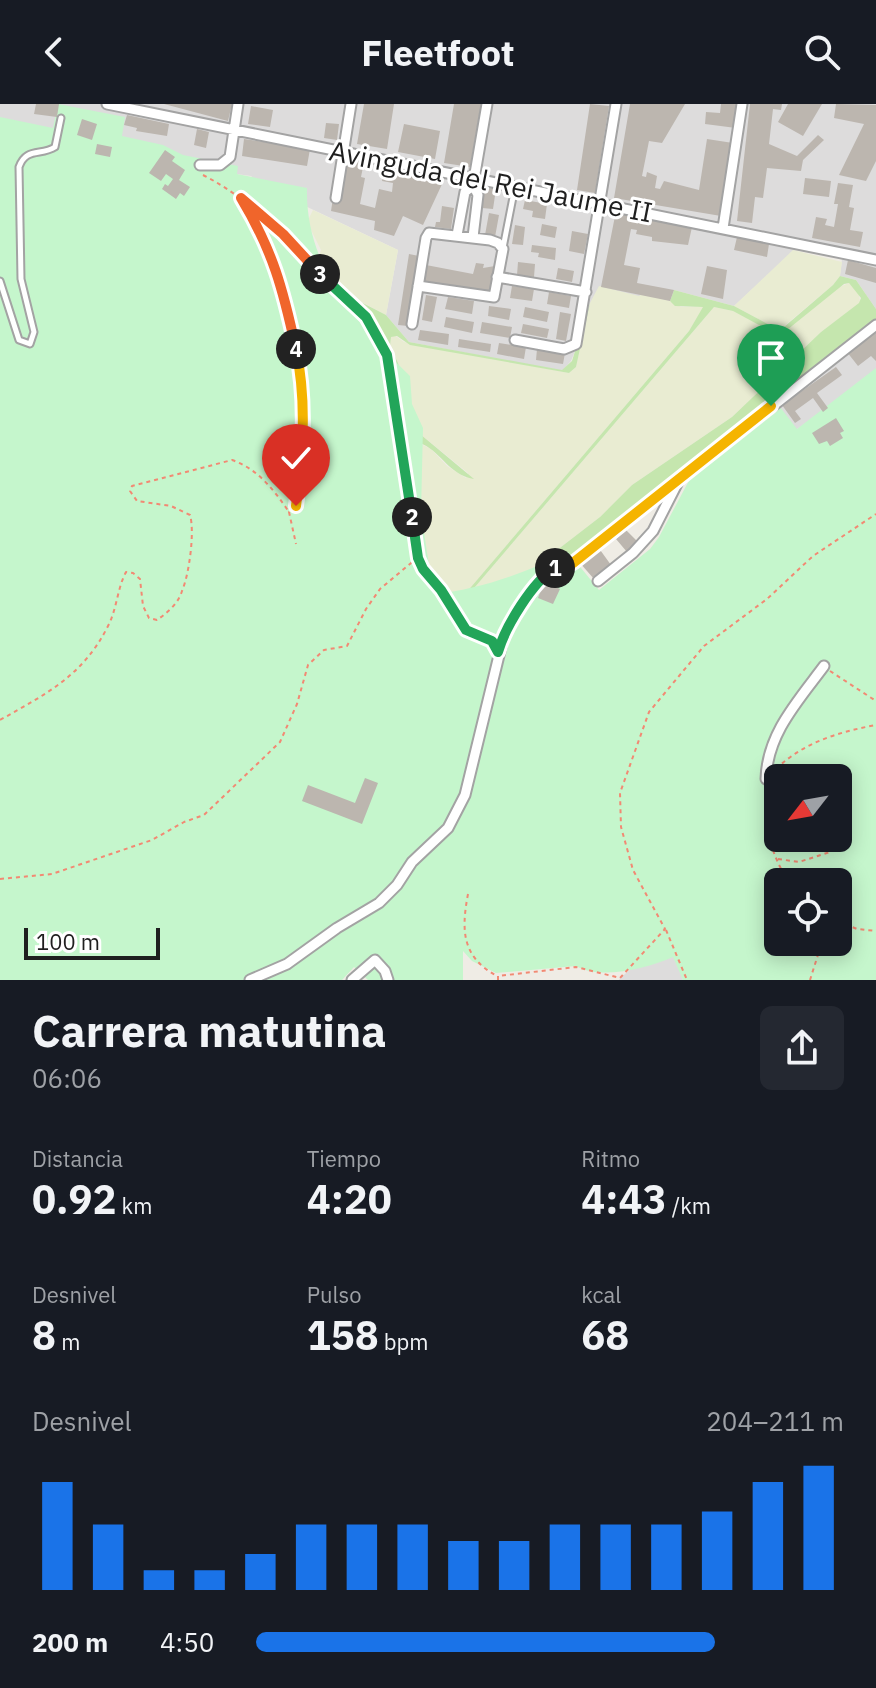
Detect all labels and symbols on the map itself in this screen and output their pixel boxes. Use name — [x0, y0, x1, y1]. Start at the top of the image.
street label: Avinguda del Rei Jaume II — [326, 131, 656, 231]
pin: 3 — [300, 254, 340, 294]
pin — [737, 324, 805, 406]
pin: 4 — [276, 329, 316, 369]
pin — [262, 424, 330, 506]
pin: 2 — [392, 497, 432, 537]
pin: 1 — [535, 548, 575, 588]
north arrow — [764, 764, 852, 852]
scale bar — [24, 924, 160, 960]

